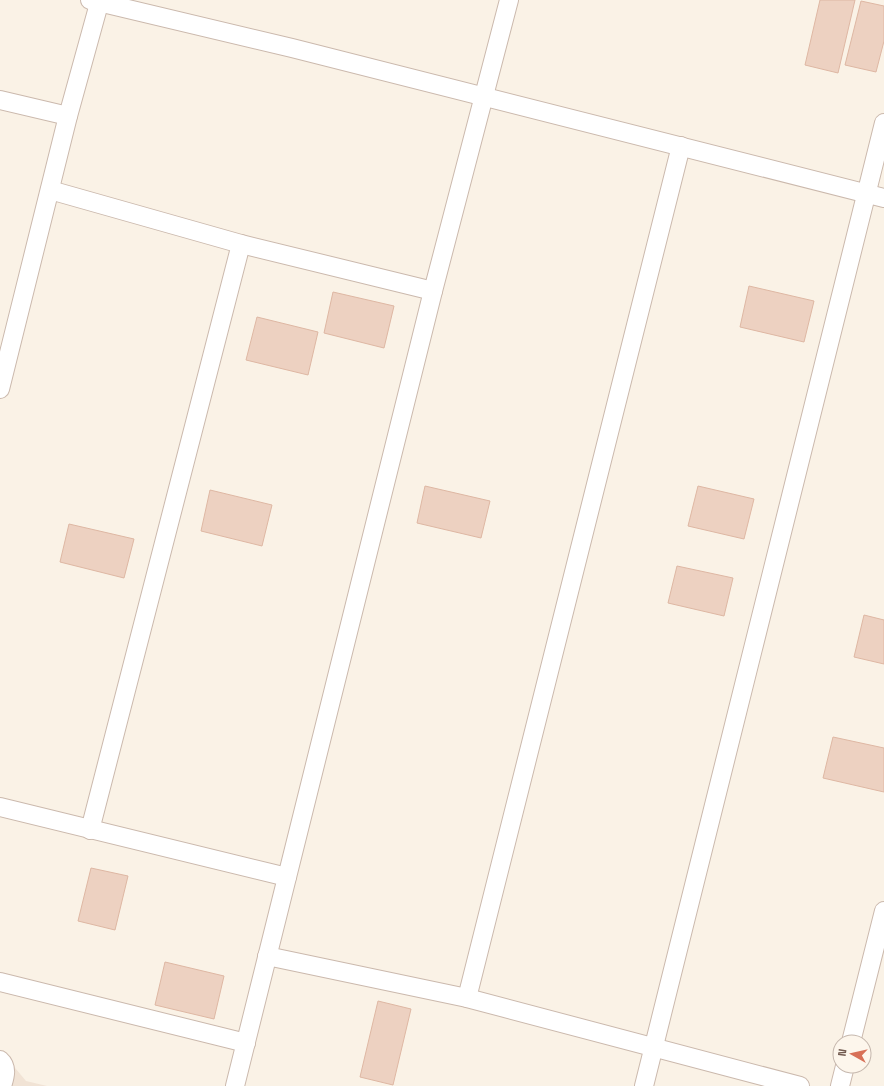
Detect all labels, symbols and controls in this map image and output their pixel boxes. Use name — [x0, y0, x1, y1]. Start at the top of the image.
north arrow — [832, 1034, 872, 1074]
text: N — [835, 1048, 850, 1057]

